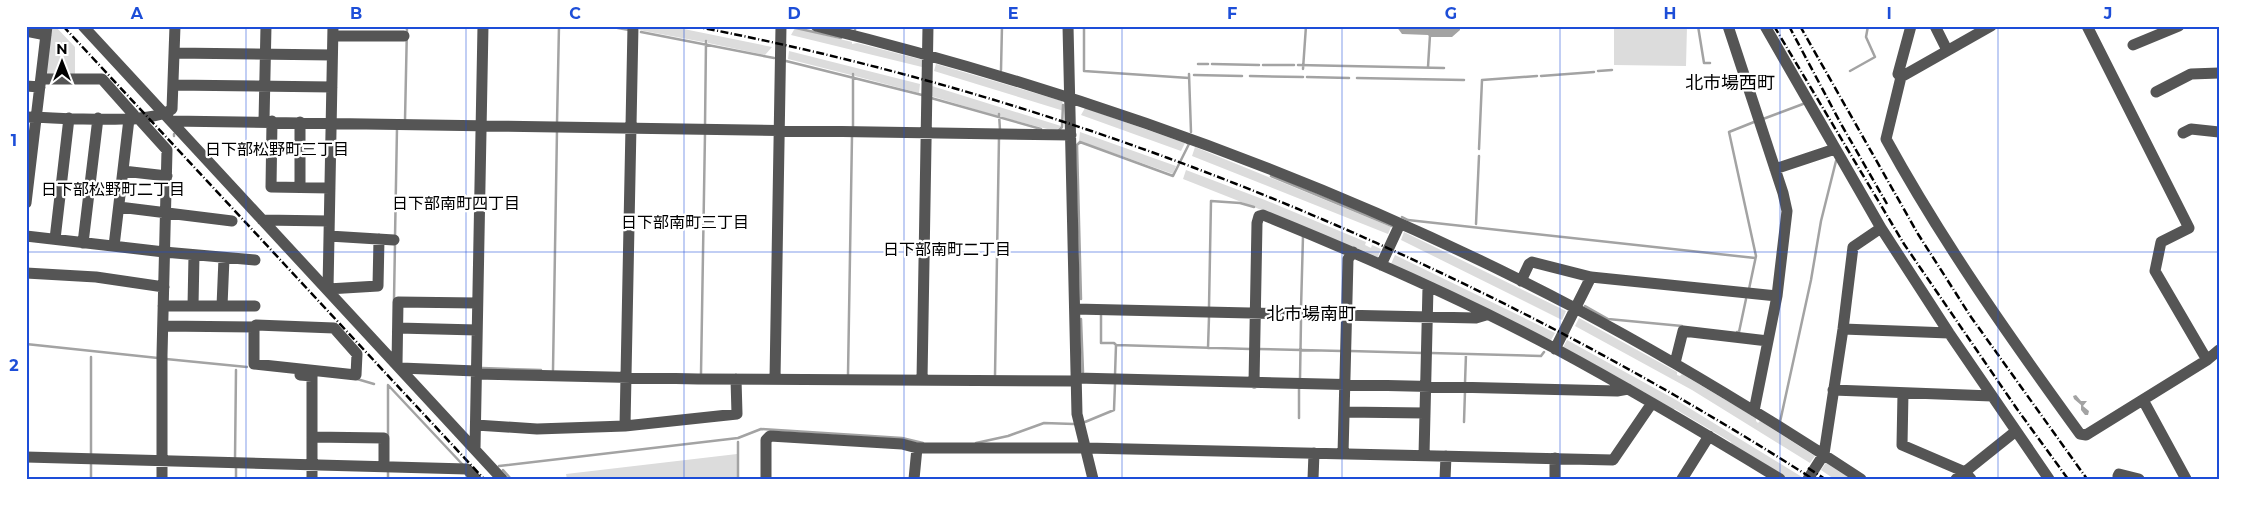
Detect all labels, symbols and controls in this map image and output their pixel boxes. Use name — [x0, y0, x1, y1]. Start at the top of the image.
text: A — [130, 4, 144, 23]
text: B — [350, 4, 362, 23]
text: C — [569, 4, 581, 23]
text: D — [787, 4, 801, 23]
text: E — [1008, 4, 1018, 23]
text: F — [1227, 4, 1237, 23]
text: G — [1445, 4, 1457, 23]
text: H — [1664, 4, 1676, 23]
text: I — [1886, 4, 1892, 23]
text: J — [2103, 4, 2112, 23]
north arrow — [38, 38, 88, 88]
text: N — [56, 40, 68, 58]
district label: 北市場西町 — [1685, 72, 1775, 94]
text: 1 — [11, 131, 17, 150]
district label: 日下部松野町三丁目 — [205, 140, 349, 159]
district label: 日下部松野町二丁目 — [41, 180, 185, 199]
district label: 日下部南町四丁目 — [392, 194, 520, 213]
district label: 日下部南町三丁目 — [621, 213, 749, 232]
district label: 日下部南町二丁目 — [883, 240, 1011, 259]
district label: 北市場南町 — [1266, 303, 1356, 325]
text: 2 — [9, 356, 19, 375]

